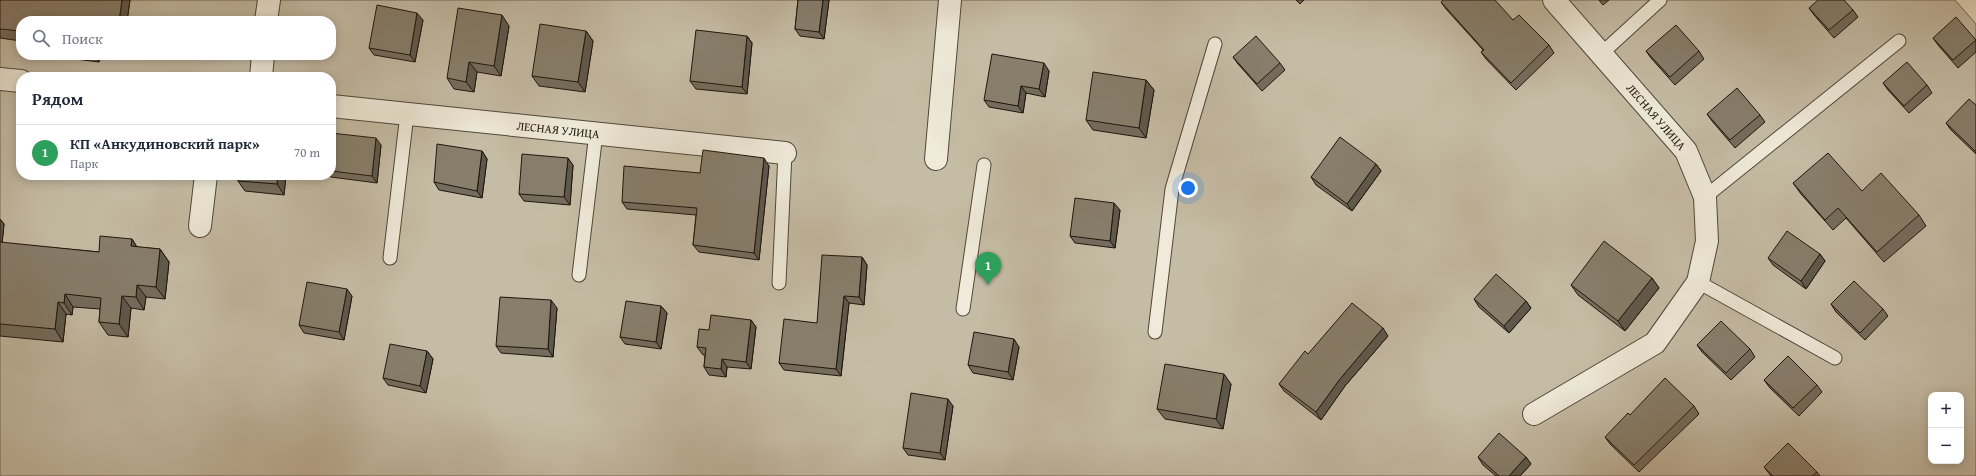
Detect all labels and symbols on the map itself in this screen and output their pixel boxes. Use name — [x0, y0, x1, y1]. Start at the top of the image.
street label: ЛЕСНАЯ УЛИЦА — [1623, 80, 1691, 154]
street label: ЛЕСНАЯ УЛИЦА — [516, 117, 601, 142]
your location — [1178, 178, 1198, 198]
pin: 1 — [975, 252, 1001, 285]

